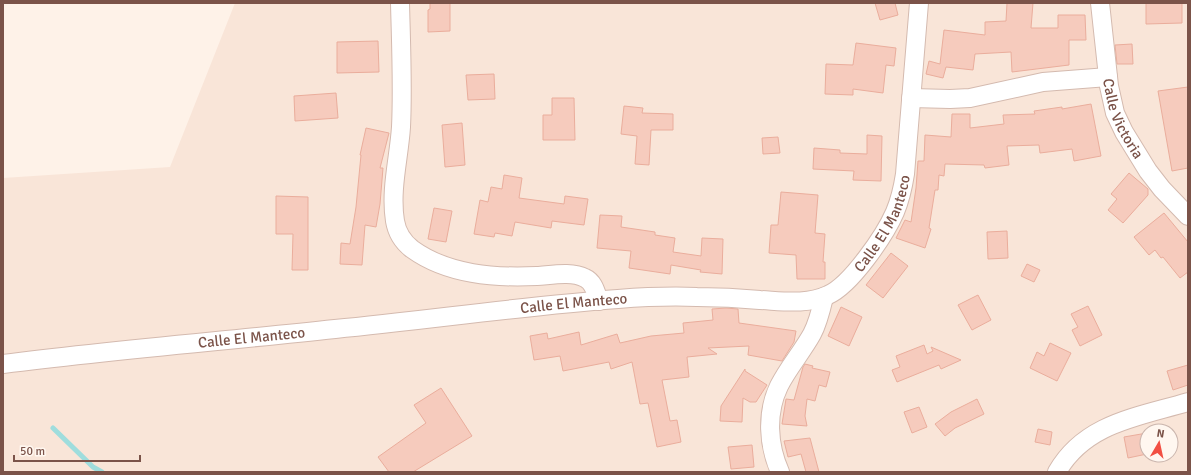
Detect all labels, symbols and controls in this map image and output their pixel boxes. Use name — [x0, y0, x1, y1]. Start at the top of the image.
street label: Calle Victoria — [1099, 78, 1147, 162]
street label: Calle El Manteco — [850, 173, 914, 276]
street label: Calle El Manteco — [519, 289, 628, 317]
street label: Calle El Manteco — [197, 323, 306, 352]
north arrow — [1139, 423, 1179, 463]
text: N — [1156, 427, 1165, 441]
scale bar — [14, 437, 140, 463]
text: 50 m — [20, 444, 45, 459]

